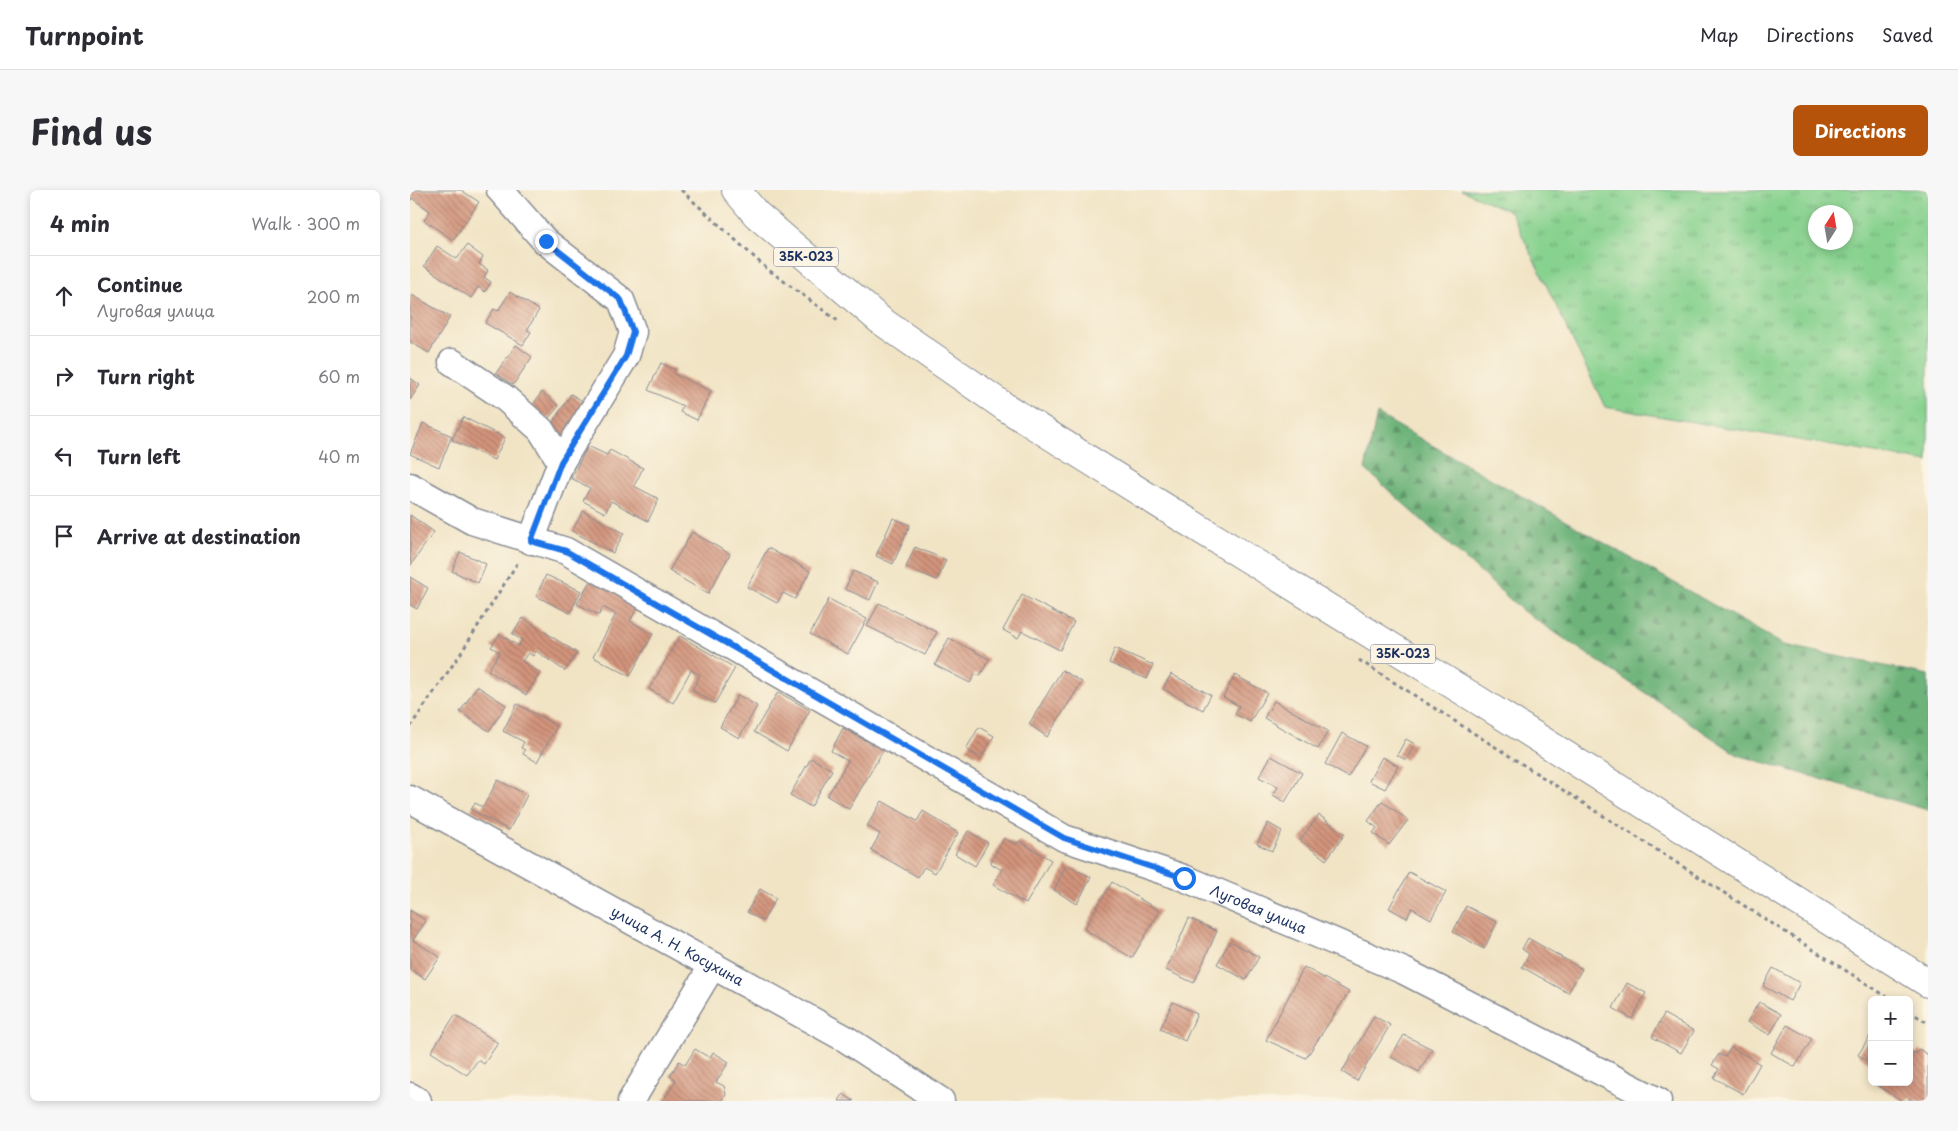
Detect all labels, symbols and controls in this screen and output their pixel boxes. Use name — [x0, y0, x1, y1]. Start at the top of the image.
text: Turnpoint — [25, 17, 144, 53]
text: Map — [1700, 21, 1738, 48]
text: Directions — [1766, 21, 1854, 48]
text: Saved — [1882, 21, 1933, 48]
text: Find us — [30, 104, 152, 157]
button: Directions — [1793, 105, 1928, 156]
north arrow — [1808, 205, 1853, 250]
text: 4 min — [50, 207, 110, 239]
text: Walk · 300 m — [251, 211, 360, 235]
route end — [535, 230, 558, 253]
road number: 35К-023 — [774, 248, 838, 266]
text: Continue — [97, 270, 183, 298]
icon: ahead — [50, 282, 78, 310]
text: 200 m — [307, 284, 360, 308]
text: Луговая улица — [97, 298, 215, 322]
icon: right — [50, 362, 78, 390]
text: Turn right — [97, 362, 195, 390]
text: 60 m — [318, 364, 360, 388]
icon: left — [50, 442, 78, 470]
text: Turn left — [97, 442, 181, 470]
text: 40 m — [318, 444, 360, 468]
icon: arrive — [50, 522, 78, 550]
text: Arrive at destination — [97, 522, 301, 550]
road number: 35К-023 — [1370, 644, 1436, 664]
route start — [1173, 867, 1196, 890]
street label: Луговая улица — [1207, 879, 1310, 939]
street label: улица А. Н. Косухина — [607, 901, 748, 991]
map controls — [1868, 996, 1913, 1086]
button: + — [1868, 996, 1913, 1041]
button: − — [1868, 1041, 1913, 1086]

